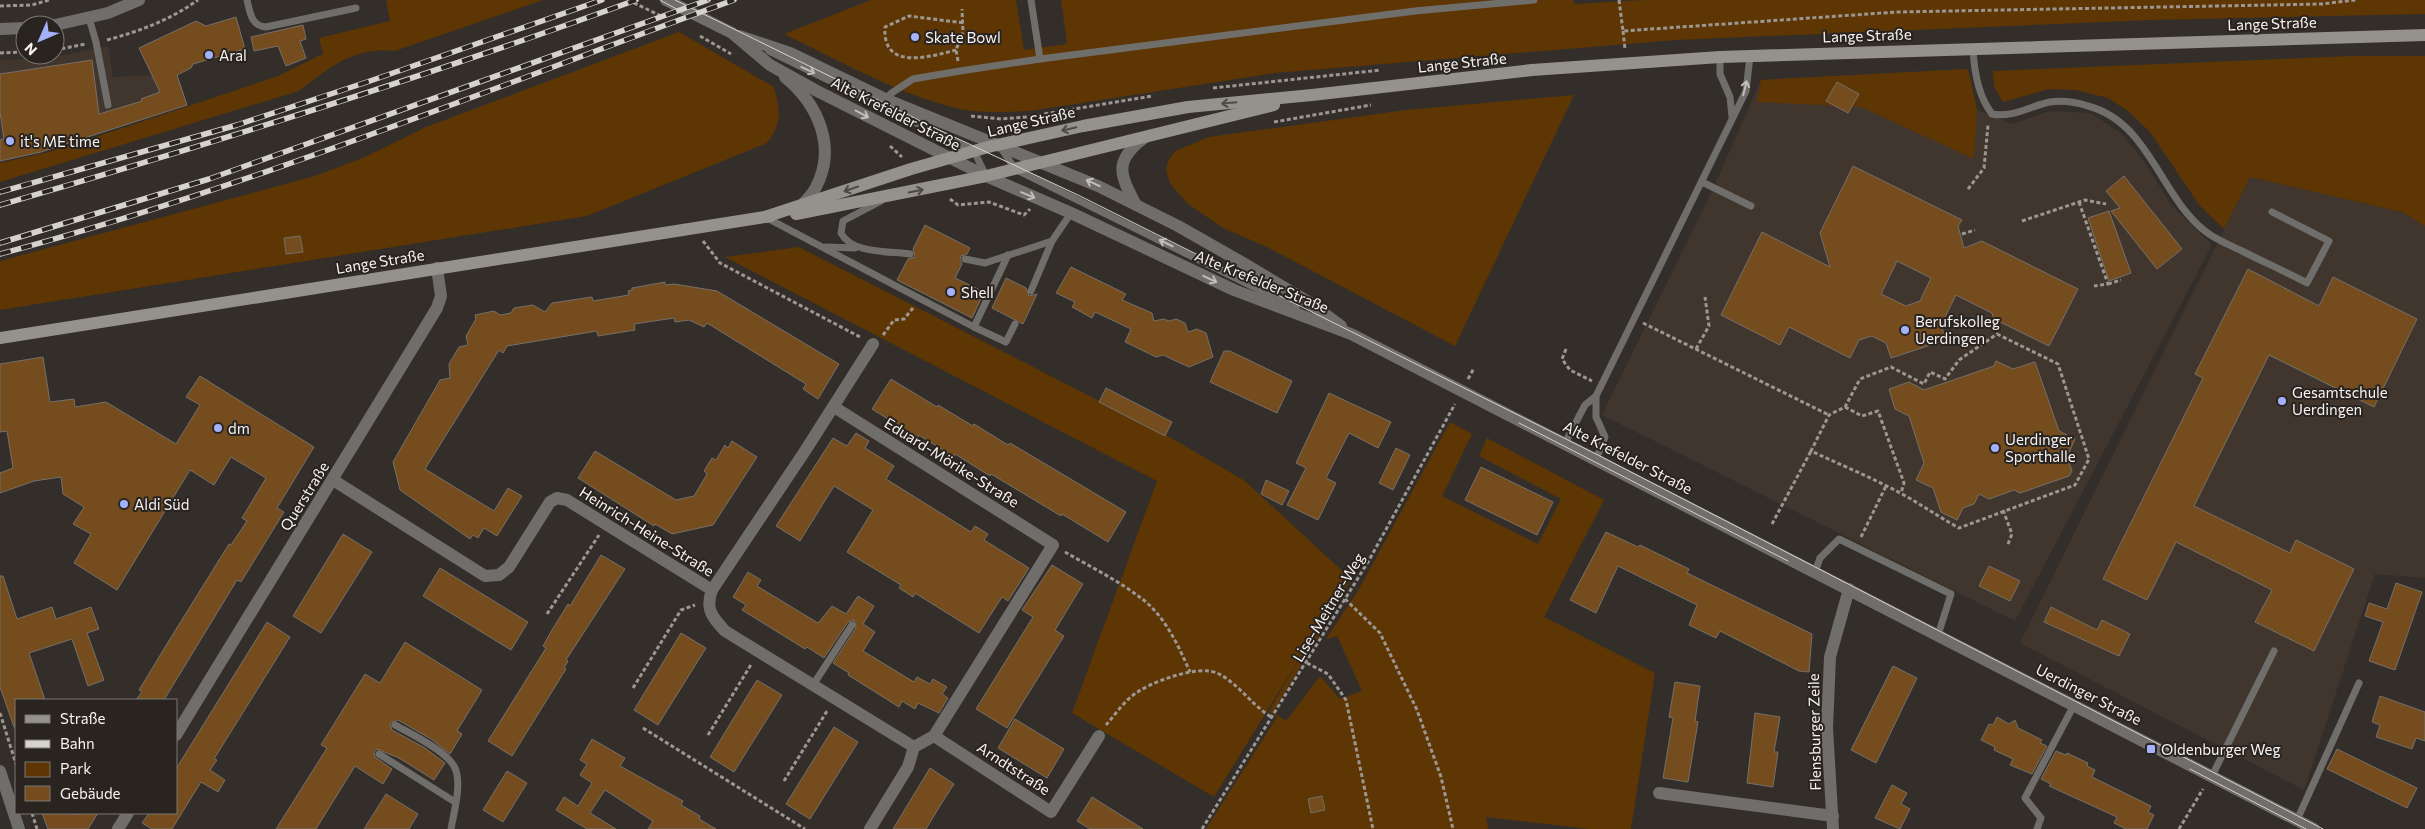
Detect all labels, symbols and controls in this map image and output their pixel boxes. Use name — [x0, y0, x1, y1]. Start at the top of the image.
street label: Lange Straße — [2227, 12, 2317, 34]
north arrow — [15, 15, 65, 65]
street label: Lange Straße — [1822, 24, 1912, 46]
place label: Skate Bowl — [925, 28, 1001, 46]
marker: Skate Bowl — [909, 31, 921, 43]
text: N — [21, 40, 40, 59]
place label: Aral — [219, 46, 247, 64]
street label: Lange Straße — [1417, 48, 1507, 76]
marker: Aral — [203, 49, 215, 61]
one-way arrow — [800, 66, 815, 75]
street label: Alte Krefelder Straße — [828, 73, 964, 153]
one-way arrow — [1741, 81, 1750, 97]
one-way arrow — [1221, 98, 1237, 108]
street label: Lange Straße — [985, 102, 1077, 140]
one-way arrow — [855, 109, 870, 119]
one-way arrow — [1061, 125, 1077, 134]
place label: it's ME time — [20, 132, 100, 150]
marker: it's ME time — [4, 135, 16, 147]
one-way arrow — [1086, 178, 1101, 188]
one-way arrow — [844, 184, 860, 194]
one-way arrow — [908, 186, 924, 195]
one-way arrow — [1020, 190, 1035, 200]
one-way arrow — [1159, 238, 1174, 247]
street label: Lange Straße — [335, 245, 426, 277]
street label: Alte Krefelder Straße — [1192, 246, 1332, 316]
one-way arrow — [1202, 274, 1217, 284]
place label: Shell — [961, 283, 994, 301]
marker: Shell — [945, 286, 957, 298]
place label: Berufskolleg Uerdingen — [1915, 312, 2000, 347]
marker: Berufskolleg Uerdingen — [1899, 324, 1911, 336]
place label: Gesamtschule Uerdingen — [2292, 383, 2388, 418]
marker: Gesamtschule Uerdingen — [2276, 395, 2288, 407]
street label: Eduard-Mörike-Straße — [881, 413, 1023, 511]
street label: Alte Krefelder Straße — [1560, 417, 1696, 497]
place label: dm — [228, 419, 250, 437]
marker: dm — [212, 422, 224, 434]
place label: Uerdinger Sporthalle — [2005, 430, 2076, 465]
marker: Uerdinger Sporthalle — [1989, 442, 2001, 454]
street label: Querstraße — [276, 458, 332, 534]
street label: Heinrich-Heine-Straße — [576, 482, 718, 580]
place label: Aldi Süd — [134, 495, 189, 513]
marker: Aldi Süd — [118, 498, 130, 510]
street label: Lise-Meitner-Weg — [1288, 549, 1368, 665]
street label: Uerdinger Straße — [2033, 660, 2145, 728]
street label: Flensburger Zeile — [1804, 673, 1824, 791]
legend — [15, 699, 178, 814]
text: Straße — [60, 709, 106, 727]
text: Bahn — [60, 734, 95, 752]
street label: Arndtstraße — [974, 738, 1054, 798]
place label: Oldenburger Weg — [2161, 740, 2281, 758]
marker: Oldenburger Weg — [2145, 743, 2157, 755]
text: Park — [60, 759, 91, 777]
text: Gebäude — [60, 784, 121, 802]

